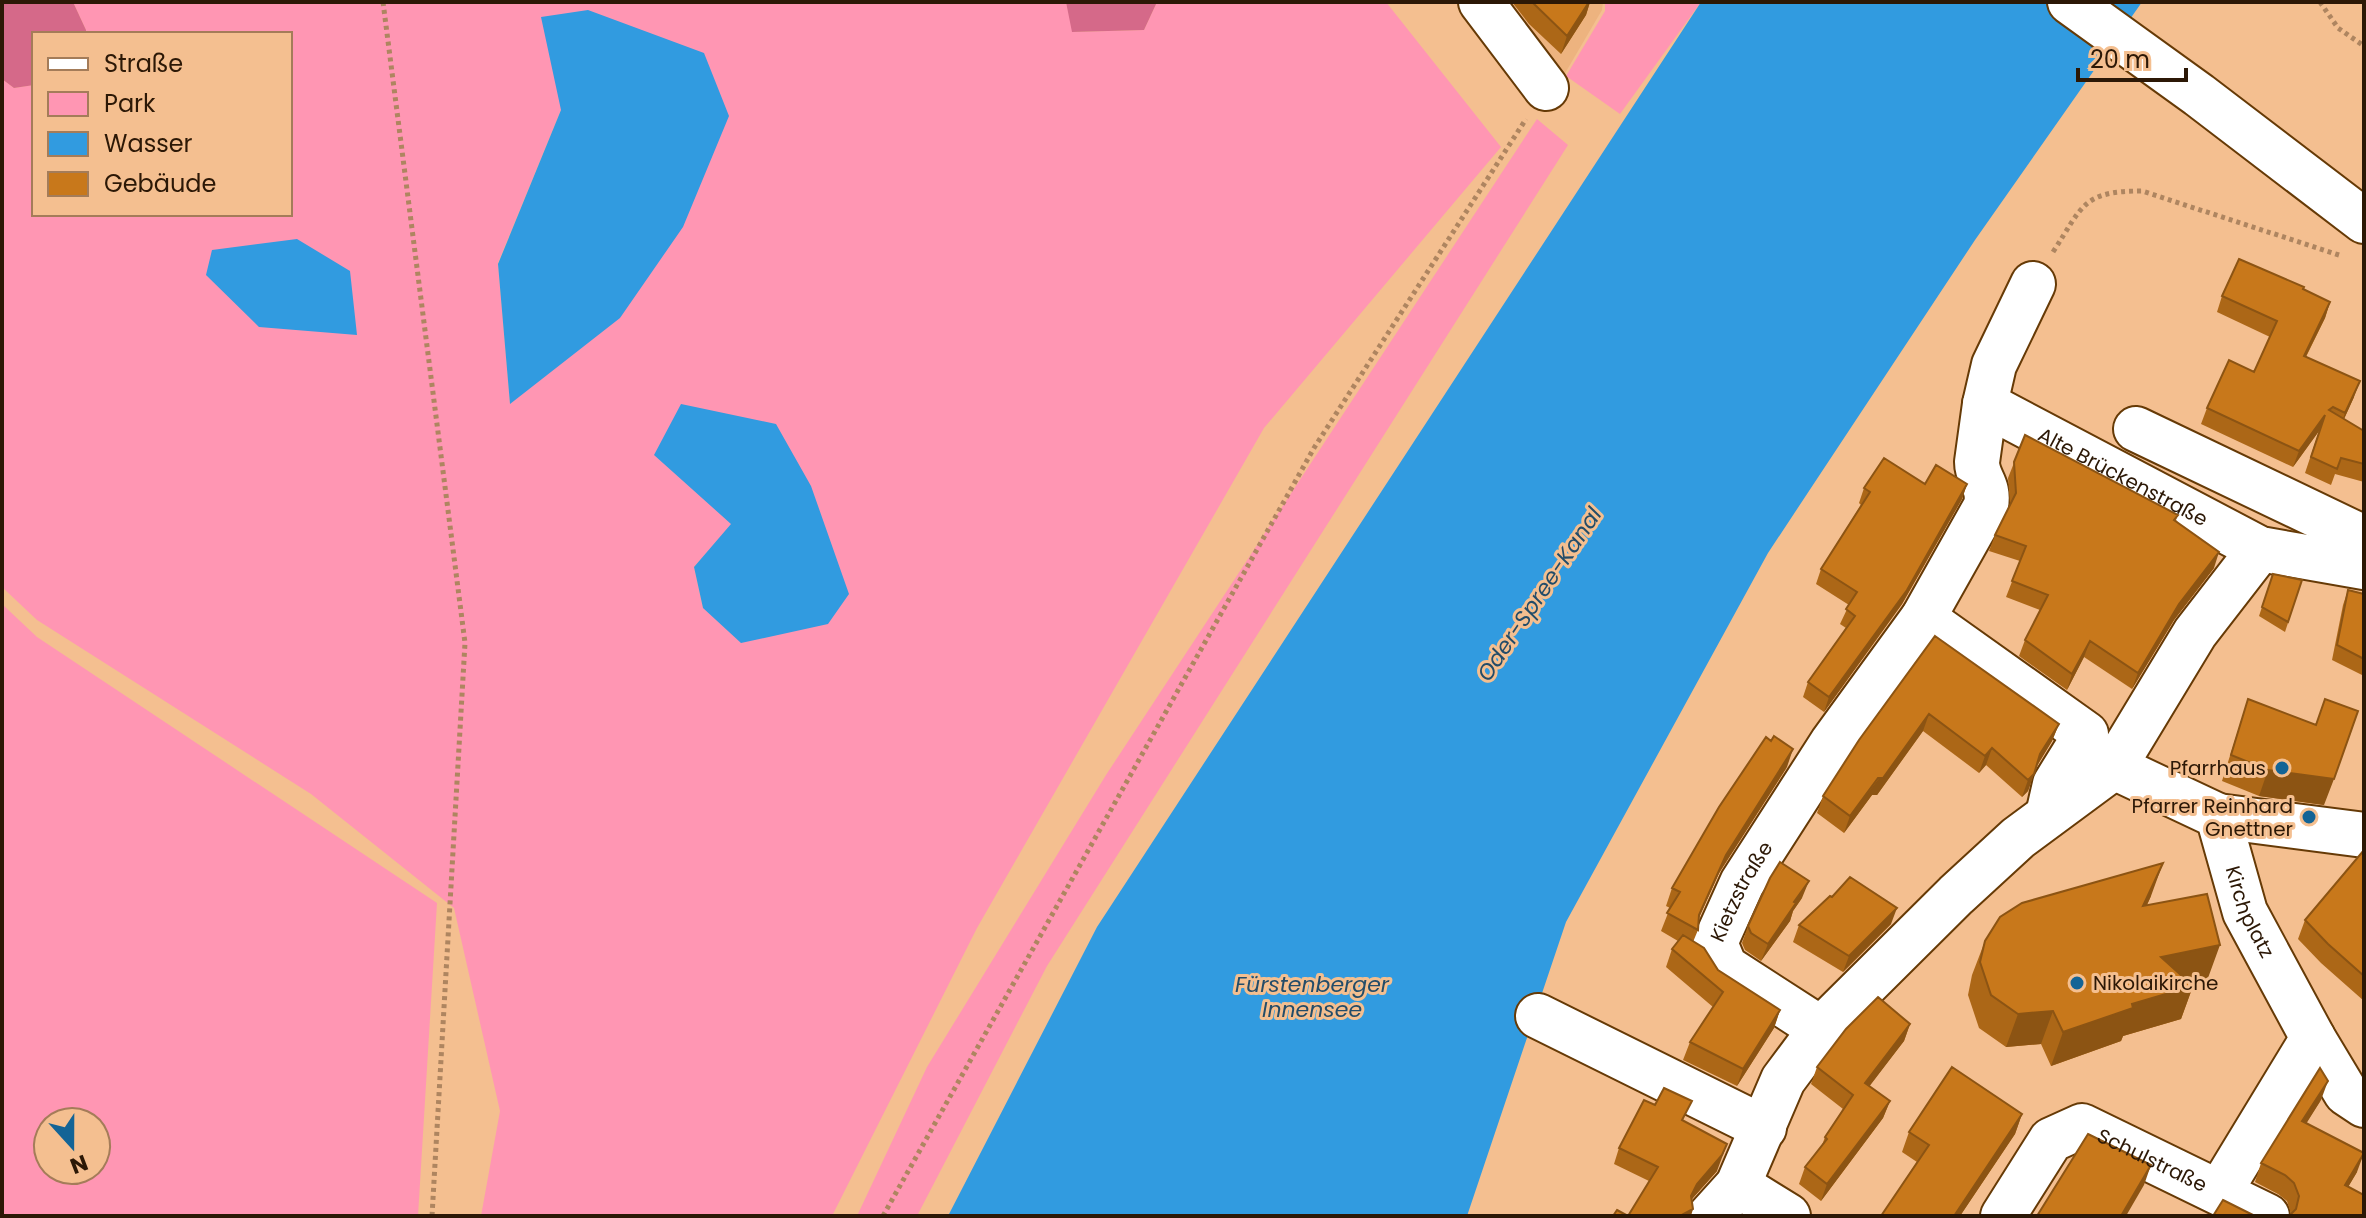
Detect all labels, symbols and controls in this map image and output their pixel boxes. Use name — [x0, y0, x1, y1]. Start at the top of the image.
legend — [32, 32, 292, 216]
scale bar — [2078, 32, 2186, 82]
text: 20 m — [2090, 43, 2150, 76]
text: Straße — [104, 47, 183, 80]
text: Park — [104, 87, 156, 120]
text: Wasser — [104, 127, 193, 160]
text: Gebäude — [104, 167, 216, 200]
street label: Alte Brückenstraße — [2033, 420, 2213, 533]
water label: Oder-Spree-Kanal — [1470, 501, 1610, 687]
place label: Pfarrhaus — [2170, 754, 2266, 782]
marker: Pfarrhaus — [2273, 759, 2291, 777]
place label: Pfarrer Reinhard Gnettner — [2132, 792, 2293, 843]
marker: Pfarrer Reinhard Gnettner — [2300, 808, 2318, 826]
street label: Kietzstraße — [1703, 836, 1779, 946]
street label: Kirchplatz — [2219, 862, 2281, 963]
water label: Fürstenberger Innensee — [1235, 969, 1390, 1025]
place label: Nikolaikirche — [2093, 969, 2218, 997]
marker: Nikolaikirche — [2068, 974, 2086, 992]
north arrow — [32, 1106, 112, 1186]
street label: Schulstraße — [2093, 1122, 2212, 1199]
text: N — [66, 1147, 92, 1182]

